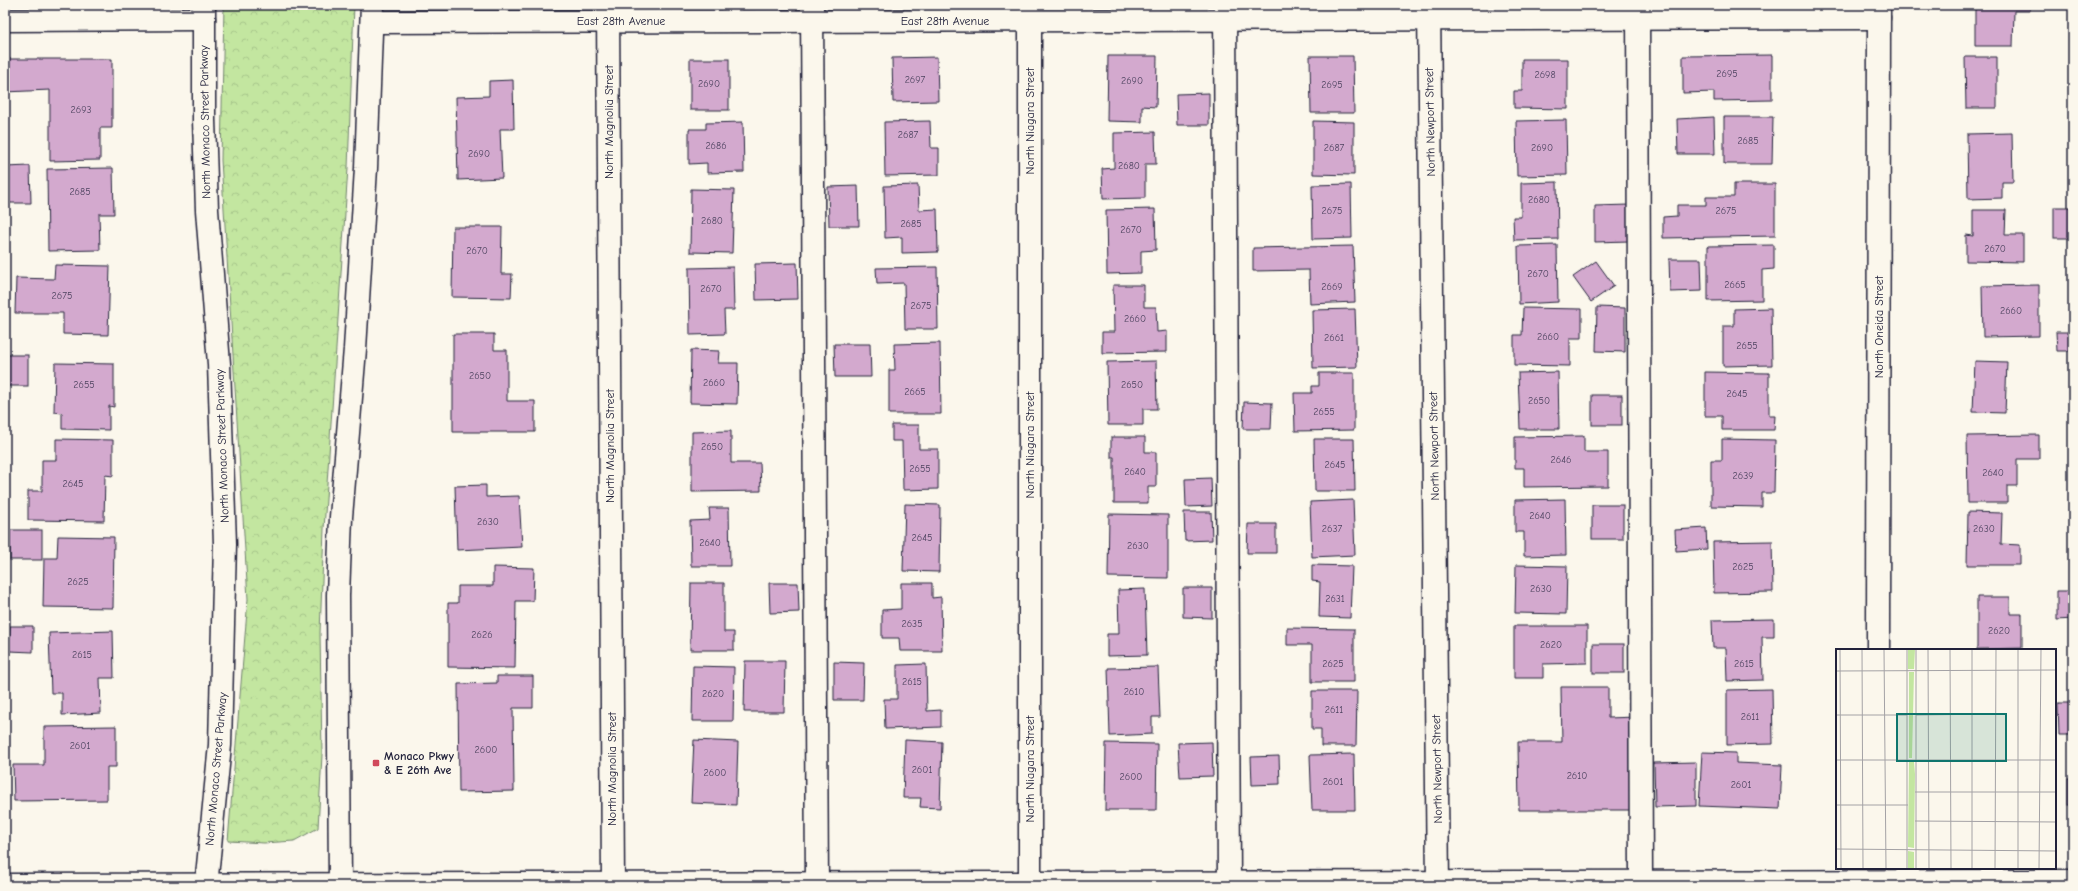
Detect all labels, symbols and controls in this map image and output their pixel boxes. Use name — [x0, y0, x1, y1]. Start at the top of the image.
street label: East 28th Avenue — [577, 14, 665, 28]
street label: East 28th Avenue — [901, 14, 989, 28]
street label: North Monaco Street Parkway — [197, 44, 213, 199]
street label: North Magnolia Street — [602, 64, 616, 179]
street label: North Niagara Street — [1023, 67, 1037, 175]
street label: North Newport Street — [1422, 67, 1438, 177]
house number: 2695 — [1716, 68, 1738, 80]
house number: 2698 — [1534, 69, 1556, 81]
house number: 2697 — [905, 74, 926, 86]
house number: 2690 — [1121, 75, 1143, 87]
house number: 2690 — [698, 78, 720, 90]
house number: 2695 — [1321, 79, 1343, 91]
house number: 2693 — [70, 104, 92, 116]
house number: 2687 — [898, 129, 919, 141]
house number: 2685 — [1737, 135, 1759, 147]
house number: 2686 — [705, 140, 727, 152]
house number: 2687 — [1324, 142, 1345, 154]
house number: 2690 — [1531, 142, 1553, 154]
house number: 2690 — [468, 148, 490, 160]
house number: 2680 — [1118, 160, 1140, 172]
house number: 2685 — [69, 186, 91, 198]
house number: 2680 — [1528, 194, 1550, 206]
house number: 2675 — [1322, 205, 1342, 217]
house number: 2675 — [1716, 205, 1736, 217]
house number: 2680 — [701, 215, 723, 227]
house number: 2685 — [900, 218, 922, 230]
house number: 2670 — [1120, 224, 1142, 236]
house number: 2670 — [1984, 243, 2006, 255]
house number: 2670 — [466, 245, 488, 257]
house number: 2670 — [1527, 268, 1549, 280]
street label: North Oneida Street — [1872, 275, 1886, 378]
house number: 2665 — [1724, 279, 1746, 291]
house number: 2669 — [1321, 281, 1343, 293]
house number: 2670 — [700, 283, 722, 295]
house number: 2675 — [52, 290, 72, 302]
house number: 2675 — [911, 300, 931, 312]
house number: 2660 — [2000, 305, 2022, 317]
house number: 2660 — [1124, 313, 1146, 325]
house number: 2660 — [1537, 331, 1559, 343]
house number: 2661 — [1324, 332, 1344, 344]
house number: 2655 — [1736, 340, 1758, 352]
street label: North Monaco Street Parkway — [212, 368, 232, 523]
house number: 2650 — [469, 370, 491, 382]
house number: 2660 — [703, 377, 725, 389]
house number: 2655 — [73, 379, 95, 391]
house number: 2650 — [1121, 379, 1143, 391]
house number: 2665 — [904, 386, 926, 398]
street label: North Magnolia Street — [603, 388, 617, 503]
house number: 2645 — [1727, 388, 1747, 400]
street label: North Niagara Street — [1023, 391, 1037, 499]
street label: North Newport Street — [1426, 391, 1442, 501]
house number: 2650 — [1528, 395, 1550, 407]
house number: 2655 — [1313, 406, 1335, 418]
house number: 2650 — [701, 441, 723, 453]
house number: 2646 — [1551, 454, 1571, 466]
house number: 2645 — [1325, 459, 1345, 471]
house number: 2655 — [909, 463, 931, 475]
house number: 2640 — [1124, 466, 1146, 478]
house number: 2640 — [1982, 467, 2004, 479]
house number: 2639 — [1732, 470, 1754, 482]
house number: 2645 — [63, 478, 83, 490]
house number: 2640 — [1529, 510, 1551, 522]
house number: 2630 — [477, 516, 499, 528]
house number: 2637 — [1322, 523, 1342, 535]
house number: 2630 — [1973, 523, 1995, 535]
house number: 2645 — [912, 532, 932, 544]
house number: 2640 — [699, 537, 721, 549]
house number: 2630 — [1127, 540, 1149, 552]
house number: 2625 — [1732, 561, 1754, 573]
house number: 2625 — [67, 576, 89, 588]
house number: 2630 — [1530, 583, 1552, 595]
house number: 2631 — [1325, 593, 1345, 605]
house number: 2635 — [901, 618, 923, 630]
house number: 2620 — [1988, 625, 2010, 637]
house number: 2626 — [471, 629, 493, 641]
house number: 2620 — [1540, 639, 1562, 651]
house number: 2615 — [72, 649, 92, 661]
inset map — [1836, 649, 2056, 869]
house number: 2625 — [1322, 658, 1344, 670]
house number: 2615 — [1734, 658, 1754, 670]
house number: 2615 — [902, 676, 922, 688]
house number: 2610 — [1124, 686, 1144, 698]
house number: 2620 — [702, 688, 724, 700]
street label: North Monaco Street Parkway — [202, 691, 230, 846]
house number: 2611 — [1325, 704, 1343, 716]
street label: North Magnolia Street — [605, 711, 619, 826]
house number: 2611 — [1741, 711, 1759, 723]
street label: North Newport Street — [1429, 714, 1445, 824]
street label: North Niagara Street — [1023, 715, 1037, 823]
house number: 2601 — [70, 740, 90, 752]
house number: 2600 — [475, 744, 497, 756]
place label: Monaco Pkwy & E 26th Ave — [384, 749, 455, 777]
marker: Monaco Pkwy & E 26th Ave — [371, 758, 381, 768]
house number: 2601 — [912, 764, 932, 776]
house number: 2600 — [704, 767, 726, 779]
house number: 2610 — [1567, 770, 1587, 782]
house number: 2600 — [1120, 771, 1142, 783]
house number: 2601 — [1323, 776, 1343, 788]
house number: 2601 — [1731, 779, 1751, 791]

